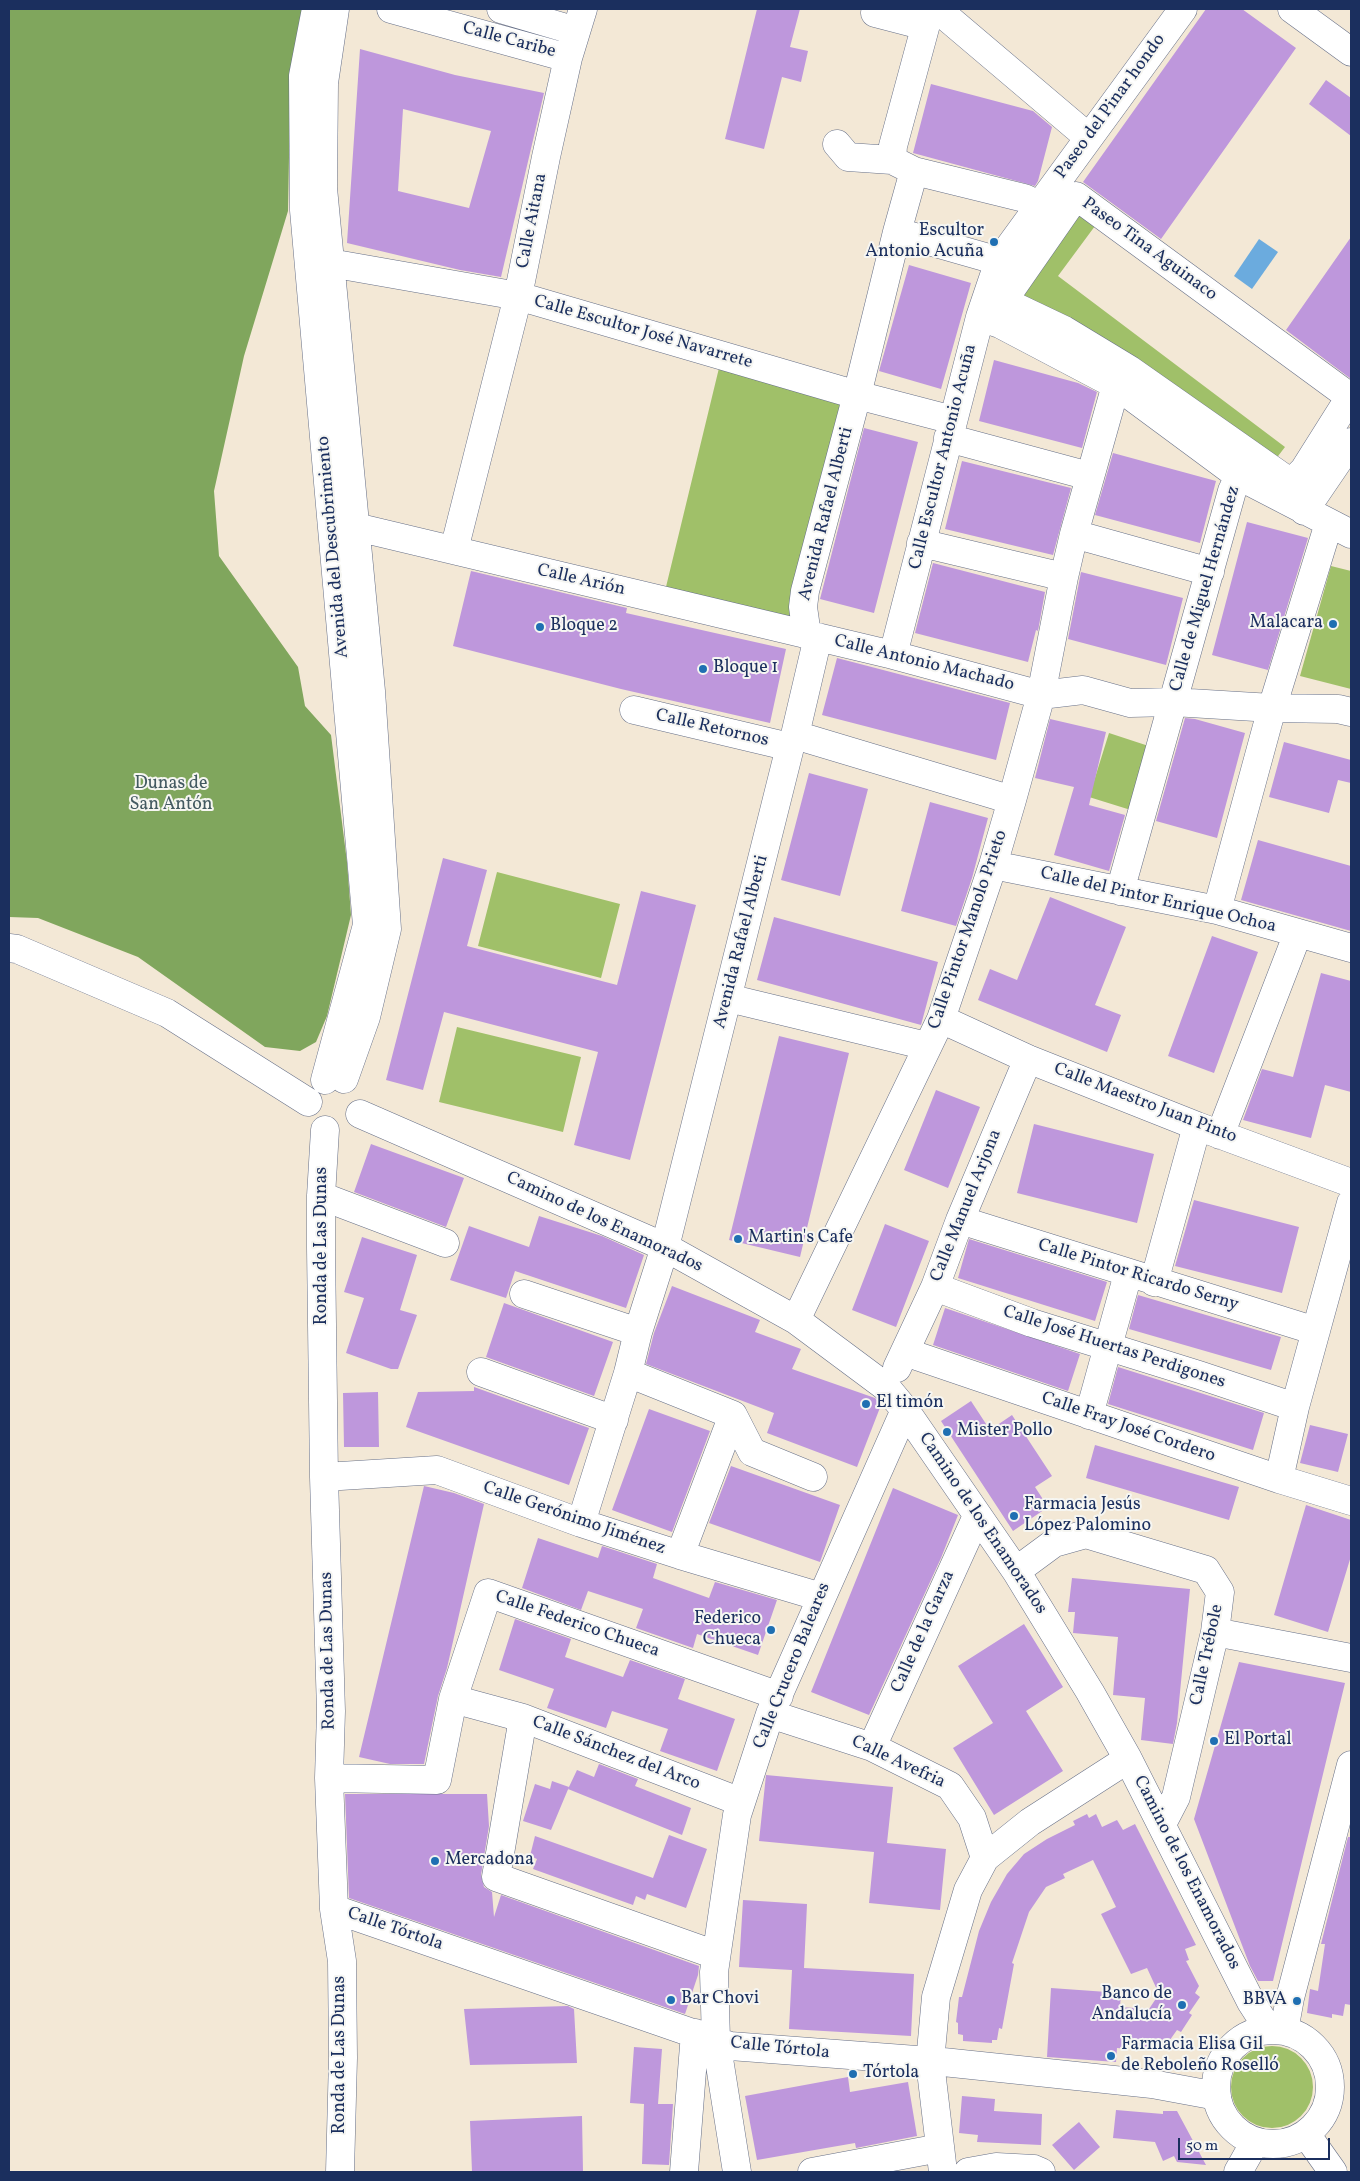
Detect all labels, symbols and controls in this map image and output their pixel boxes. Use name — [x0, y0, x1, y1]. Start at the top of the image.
street label: Calle Caribe — [460, 18, 558, 64]
street label: Paseo del Pinar hondo — [1051, 30, 1171, 184]
street label: Calle Aitana — [513, 171, 553, 271]
street label: Paseo Tina Aguinaco — [1077, 194, 1221, 306]
place label: Escultor Antonio Acuña — [865, 221, 984, 264]
marker: Escultor Antonio Acuña — [988, 236, 1000, 248]
street label: Calle Escultor José Navarrete — [531, 291, 755, 375]
street label: Calle Escultor Antonio Acuña — [906, 342, 982, 572]
street label: Avenida Rafael Alberti — [795, 425, 859, 603]
street label: Avenida del Descubrimiento — [314, 435, 354, 659]
street label: Calle de Miguel Hernández — [1166, 484, 1246, 694]
street label: Calle Arión — [535, 560, 627, 602]
place label: Malacara — [1249, 613, 1323, 635]
place label: Bloque 2 — [550, 616, 618, 638]
marker: Malacara — [1327, 618, 1339, 630]
marker: Bloque 2 — [534, 621, 546, 633]
street label: Calle Antonio Machado — [832, 631, 1016, 697]
place label: Bloque 1 — [713, 658, 778, 680]
marker: Bloque 1 — [697, 663, 709, 675]
street label: Calle Retornos — [653, 705, 771, 753]
park label: Dunas de San Antón — [129, 774, 213, 816]
street label: Calle Pintor Manolo Prieto — [925, 828, 1013, 1032]
street label: Avenida Rafael Alberti — [710, 853, 774, 1031]
street label: Calle del Pintor Enrique Ochoa — [1038, 863, 1278, 939]
street label: Calle Maestro Juan Pinto — [1050, 1059, 1240, 1149]
street label: Calle Manuel Arjona — [927, 1127, 1007, 1285]
street label: Ronda de Las Dunas — [312, 1167, 334, 1325]
street label: Camino de los Enamorados — [502, 1168, 706, 1278]
place label: Martin's Cafe — [748, 1228, 853, 1250]
marker: Martin's Cafe — [732, 1233, 744, 1245]
street label: Calle Pintor Ricardo Serny — [1035, 1235, 1241, 1317]
street label: Calle José Huertas Perdigones — [1000, 1302, 1228, 1394]
street label: Calle Fray José Cordero — [1038, 1388, 1218, 1468]
place label: El timón — [876, 1393, 944, 1415]
marker: El timón — [860, 1398, 872, 1410]
place label: Mister Pollo — [957, 1421, 1053, 1443]
marker: Mister Pollo — [941, 1426, 953, 1438]
street label: Camino de los Enamorados — [913, 1429, 1051, 1619]
street label: Calle Gerónimo Jiménez — [480, 1478, 668, 1560]
place label: Farmacia Jesús López Palomino — [1024, 1495, 1151, 1538]
marker: Farmacia Jesús López Palomino — [1008, 1510, 1020, 1522]
street label: Calle de la Garza — [887, 1568, 961, 1696]
street label: Ronda de Las Dunas — [317, 1572, 341, 1730]
street label: Calle Crucero Baleares — [750, 1580, 836, 1752]
street label: Calle Federico Chueca — [492, 1587, 662, 1663]
street label: Calle Trébole — [1187, 1603, 1229, 1707]
place label: Federico Chueca — [694, 1609, 761, 1652]
marker: Federico Chueca — [765, 1624, 777, 1636]
street label: Calle Sánchez del Arco — [529, 1712, 703, 1796]
place label: El Portal — [1224, 1730, 1292, 1752]
street label: Calle Avefria — [848, 1732, 948, 1794]
marker: El Portal — [1208, 1735, 1220, 1747]
street label: Camino de los Enamorados — [1128, 1773, 1244, 1973]
place label: Mercadona — [445, 1850, 534, 1872]
marker: Mercadona — [429, 1855, 441, 1867]
street label: Calle Tórtola — [344, 1904, 446, 1956]
street label: Ronda de Las Dunas — [330, 1976, 352, 2134]
place label: Banco de Andalucía — [1092, 1984, 1172, 2026]
place label: Bar Chovi — [681, 1989, 759, 2011]
place label: BBVA — [1243, 1990, 1287, 2012]
marker: Bar Chovi — [665, 1994, 677, 2006]
marker: BBVA — [1291, 1995, 1303, 2007]
marker: Banco de Andalucía — [1176, 1999, 1188, 2011]
street label: Calle Tórtola — [729, 2033, 831, 2065]
place label: Farmacia Elisa Gil de Reboleño Roselló — [1121, 2035, 1279, 2078]
marker: Farmacia Elisa Gil de Reboleño Roselló — [1105, 2050, 1117, 2062]
place label: Tórtola — [863, 2063, 919, 2085]
marker: Tórtola — [847, 2068, 859, 2080]
scale bar — [1180, 2128, 1332, 2160]
text: 50 m — [1186, 2136, 1218, 2157]

